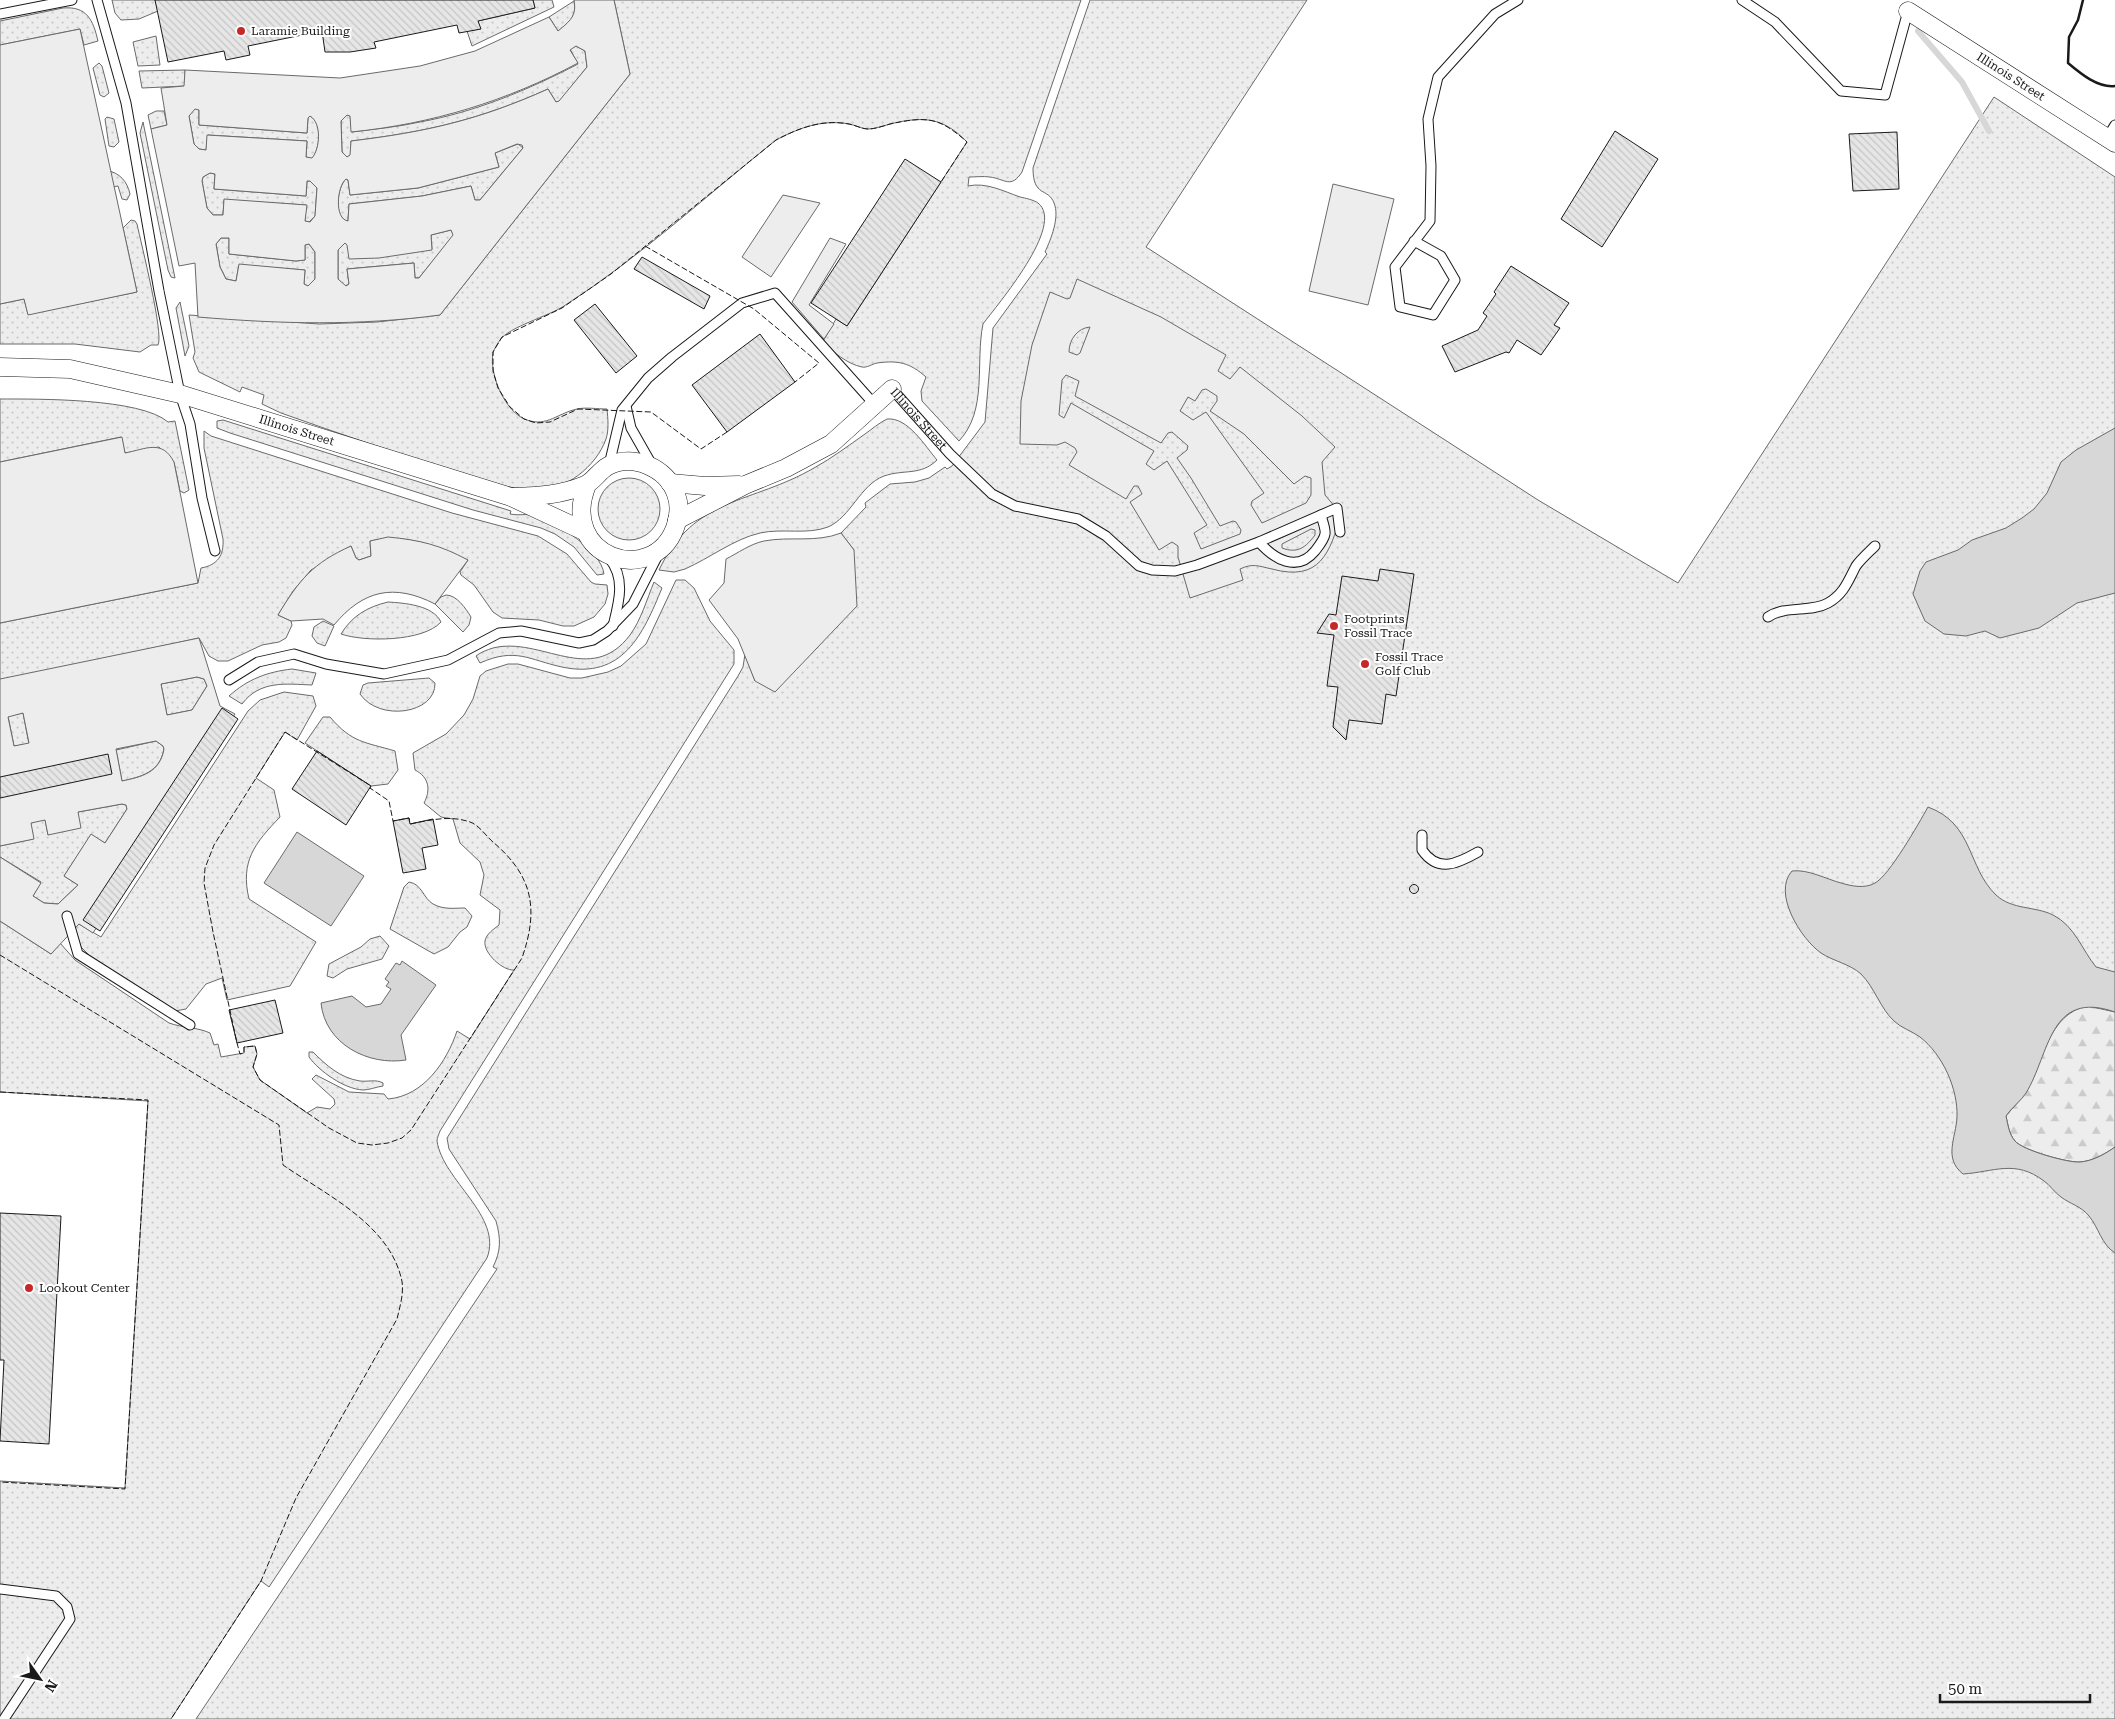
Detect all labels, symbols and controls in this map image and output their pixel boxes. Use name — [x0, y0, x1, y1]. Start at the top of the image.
place label: Laramie Building — [251, 24, 350, 38]
marker: Laramie Building — [235, 25, 247, 37]
street label: Illinois Street — [1974, 50, 2048, 104]
street label: Illinois Street — [887, 385, 950, 453]
street label: Illinois Street — [257, 412, 336, 449]
place label: Footprints Fossil Trace — [1344, 612, 1413, 640]
marker: Footprints Fossil Trace — [1328, 620, 1340, 632]
place label: Fossil Trace Golf Club — [1375, 650, 1444, 678]
marker: Fossil Trace Golf Club — [1359, 658, 1371, 670]
place label: Lookout Center — [39, 1281, 130, 1295]
marker: Lookout Center — [23, 1282, 35, 1294]
north arrow — [15, 1654, 65, 1704]
scale bar — [1940, 1672, 2090, 1704]
text: N — [41, 1677, 61, 1695]
text: 50 m — [1948, 1680, 1983, 1698]

